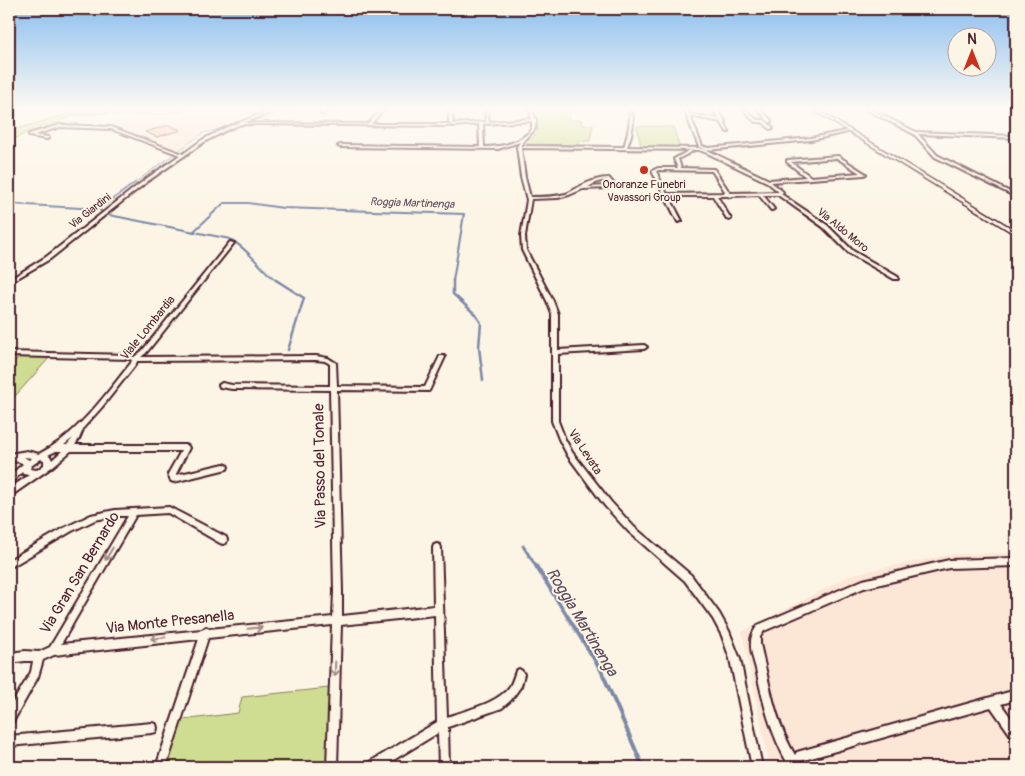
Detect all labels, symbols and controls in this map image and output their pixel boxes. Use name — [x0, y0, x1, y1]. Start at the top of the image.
north arrow — [948, 28, 998, 78]
text: N — [967, 31, 977, 48]
marker: Onoranze Funebri Vavassori Group — [638, 164, 650, 176]
place label: Onoranze Funebri Vavassori Group — [603, 178, 685, 204]
street label: Via Giardini — [66, 191, 114, 231]
water label: Roggia Martinenga — [370, 195, 455, 211]
street label: Via Aldo Moro — [815, 205, 872, 255]
street label: Viale Lombardia — [117, 292, 179, 363]
street label: Via Passo del Tonale — [309, 403, 331, 529]
street label: Via Levata — [565, 426, 605, 478]
street label: Via Gran San Bernardo — [36, 508, 124, 638]
one-way arrow — [103, 547, 113, 561]
water label: Roggia Martinenga — [542, 564, 623, 681]
street label: Via Monte Presanella — [105, 606, 235, 638]
one-way arrow — [247, 623, 263, 632]
one-way arrow — [150, 633, 166, 643]
one-way arrow — [331, 661, 340, 677]

